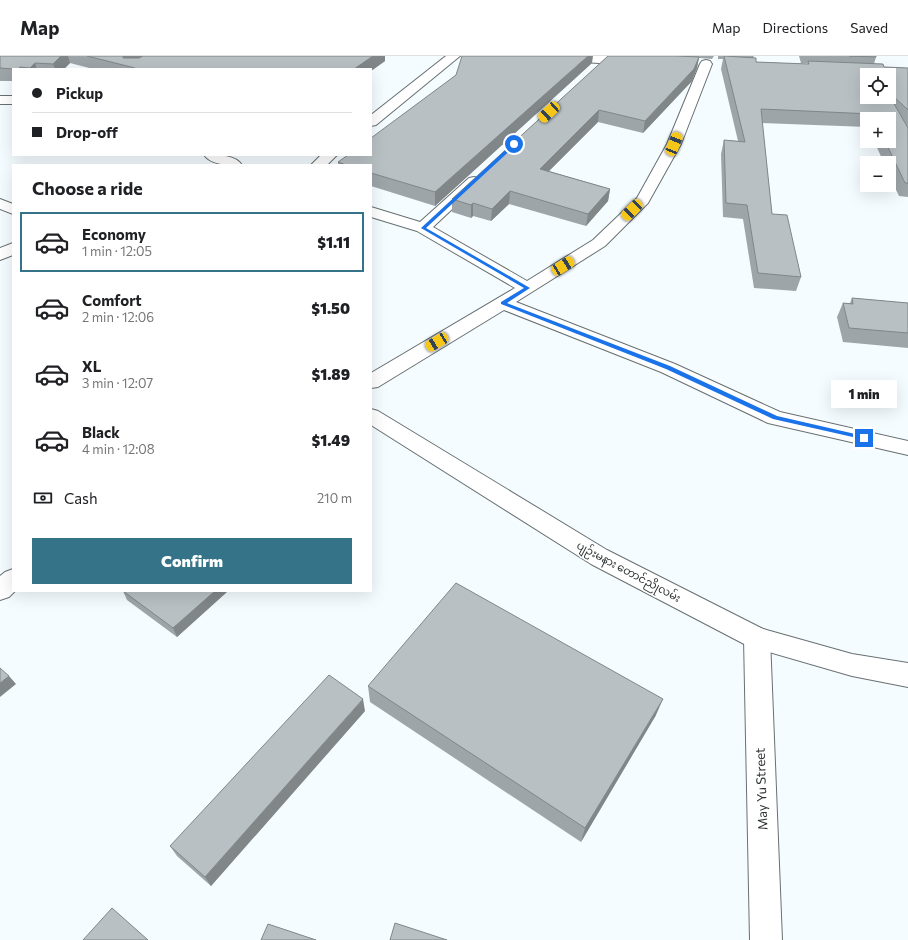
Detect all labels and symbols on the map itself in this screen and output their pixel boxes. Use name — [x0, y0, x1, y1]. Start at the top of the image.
car — [536, 99, 562, 125]
car — [664, 131, 684, 157]
route start — [505, 135, 523, 153]
car — [619, 197, 645, 223]
car — [550, 255, 576, 277]
car — [424, 331, 450, 353]
callout: 1 min — [831, 380, 897, 408]
route end — [855, 429, 873, 447]
street label: ပျဉ်းမနား တောင်ညိုလမ်း — [573, 538, 683, 607]
street label: May Yu Street — [752, 748, 770, 830]

